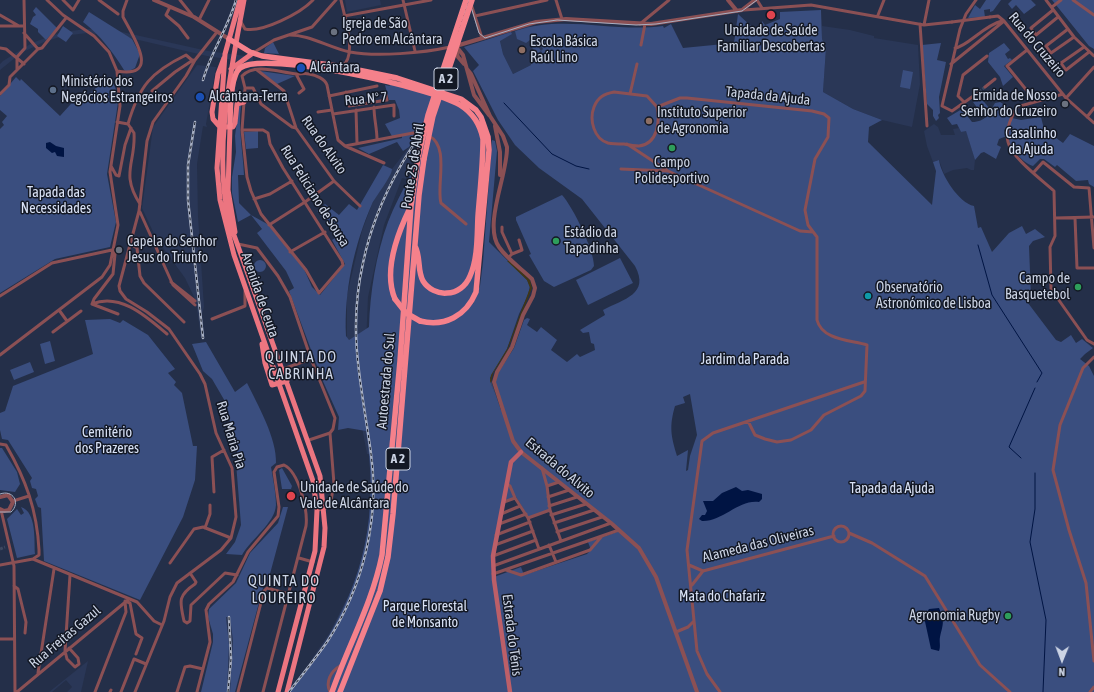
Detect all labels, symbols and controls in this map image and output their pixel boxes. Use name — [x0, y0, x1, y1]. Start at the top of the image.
marker: Unidade de Saúde Familiar Descobertas — [765, 9, 777, 21]
street label: Rua do Cruzeiro — [1005, 9, 1069, 81]
place label: Igreja de São Pedro em Alcântara — [342, 16, 442, 48]
place label: Unidade de Saúde Familiar Descobertas — [717, 23, 825, 56]
marker: Igreja de São Pedro em Alcântara — [329, 27, 339, 37]
place label: Escola Básica Raúl Lino — [530, 34, 598, 66]
marker: Escola Básica Raúl Lino — [517, 45, 527, 55]
place label: Alcântara — [310, 60, 360, 76]
marker: Alcântara — [295, 62, 307, 74]
road number: A 2 — [434, 68, 458, 90]
place label: Ministério dos Negócios Estrangeiros — [61, 74, 173, 106]
street label: Tapada da Ajuda — [725, 83, 811, 109]
marker: Ministério dos Negócios Estrangeiros — [48, 85, 58, 95]
place label: Ermida de Nosso Senhor do Cruzeiro — [961, 88, 1057, 120]
place label: Alcântara-Terra — [209, 89, 288, 105]
street label: Rua Nº 7 — [344, 89, 388, 109]
marker: Alcântara-Terra — [194, 91, 206, 103]
marker: Ermida de Nosso Senhor do Cruzeiro — [1060, 99, 1070, 109]
place label: Instituto Superior de Agronomia — [657, 105, 746, 138]
street label: Rua do Alvito — [298, 113, 350, 177]
marker: Instituto Superior de Agronomia — [644, 116, 654, 126]
street label: Ponte 25 de Abril — [398, 122, 428, 210]
park label: Casalinho da Ajuda — [1005, 126, 1057, 158]
street label: Rua Feliciano de Sousa — [277, 142, 353, 250]
marker: Campo Polidesportivo — [667, 143, 677, 153]
place label: Campo Polidesportivo — [635, 155, 709, 188]
park label: Tapada das Necessidades — [21, 185, 91, 218]
place label: Estádio da Tapadinha — [564, 225, 619, 258]
place label: Capela do Senhor Jesus do Triunfo — [127, 234, 217, 266]
marker: Estádio da Tapadinha — [551, 236, 561, 246]
marker: Capela do Senhor Jesus do Triunfo — [114, 245, 124, 255]
street label: Avenida de Ceuta — [238, 250, 282, 340]
place label: Campo de Basquetebol — [1005, 271, 1070, 304]
place label: Observatório Astronómico de Lisboa — [876, 280, 991, 312]
marker: Campo de Basquetebol — [1073, 282, 1083, 292]
marker: Observatório Astronómico de Lisboa — [863, 291, 873, 301]
street label: Autoestrada do Sul — [373, 332, 399, 430]
district label: QUINTA DO CABRINHA — [265, 348, 337, 383]
park label: Jardim da Parada — [701, 352, 789, 368]
street label: Rua Maria Pia — [213, 399, 249, 471]
park label: Cemitério dos Prazeres — [75, 425, 139, 458]
street label: Estrada do Alvito — [522, 434, 598, 502]
road number: A 2 — [386, 448, 410, 470]
place label: Unidade de Saúde do Vale de Alcântara — [300, 480, 409, 512]
park label: Tapada da Ajuda — [850, 481, 934, 497]
marker: Unidade de Saúde do Vale de Alcântara — [285, 490, 297, 502]
street label: Alameda das Oliveiras — [701, 522, 815, 566]
district label: QUINTA DO LOUREIRO — [248, 572, 320, 607]
park label: Mata do Chafariz — [679, 589, 765, 605]
street label: Estrada do Ténis — [499, 593, 525, 677]
park label: Parque Florestal de Monsanto — [383, 599, 467, 632]
street label: Rua Freitas Gazul — [26, 602, 104, 672]
place label: Agronomia Rugby — [909, 608, 1000, 624]
marker: Agronomia Rugby — [1003, 611, 1013, 621]
north arrow — [1042, 640, 1082, 680]
text: N — [1058, 666, 1065, 678]

